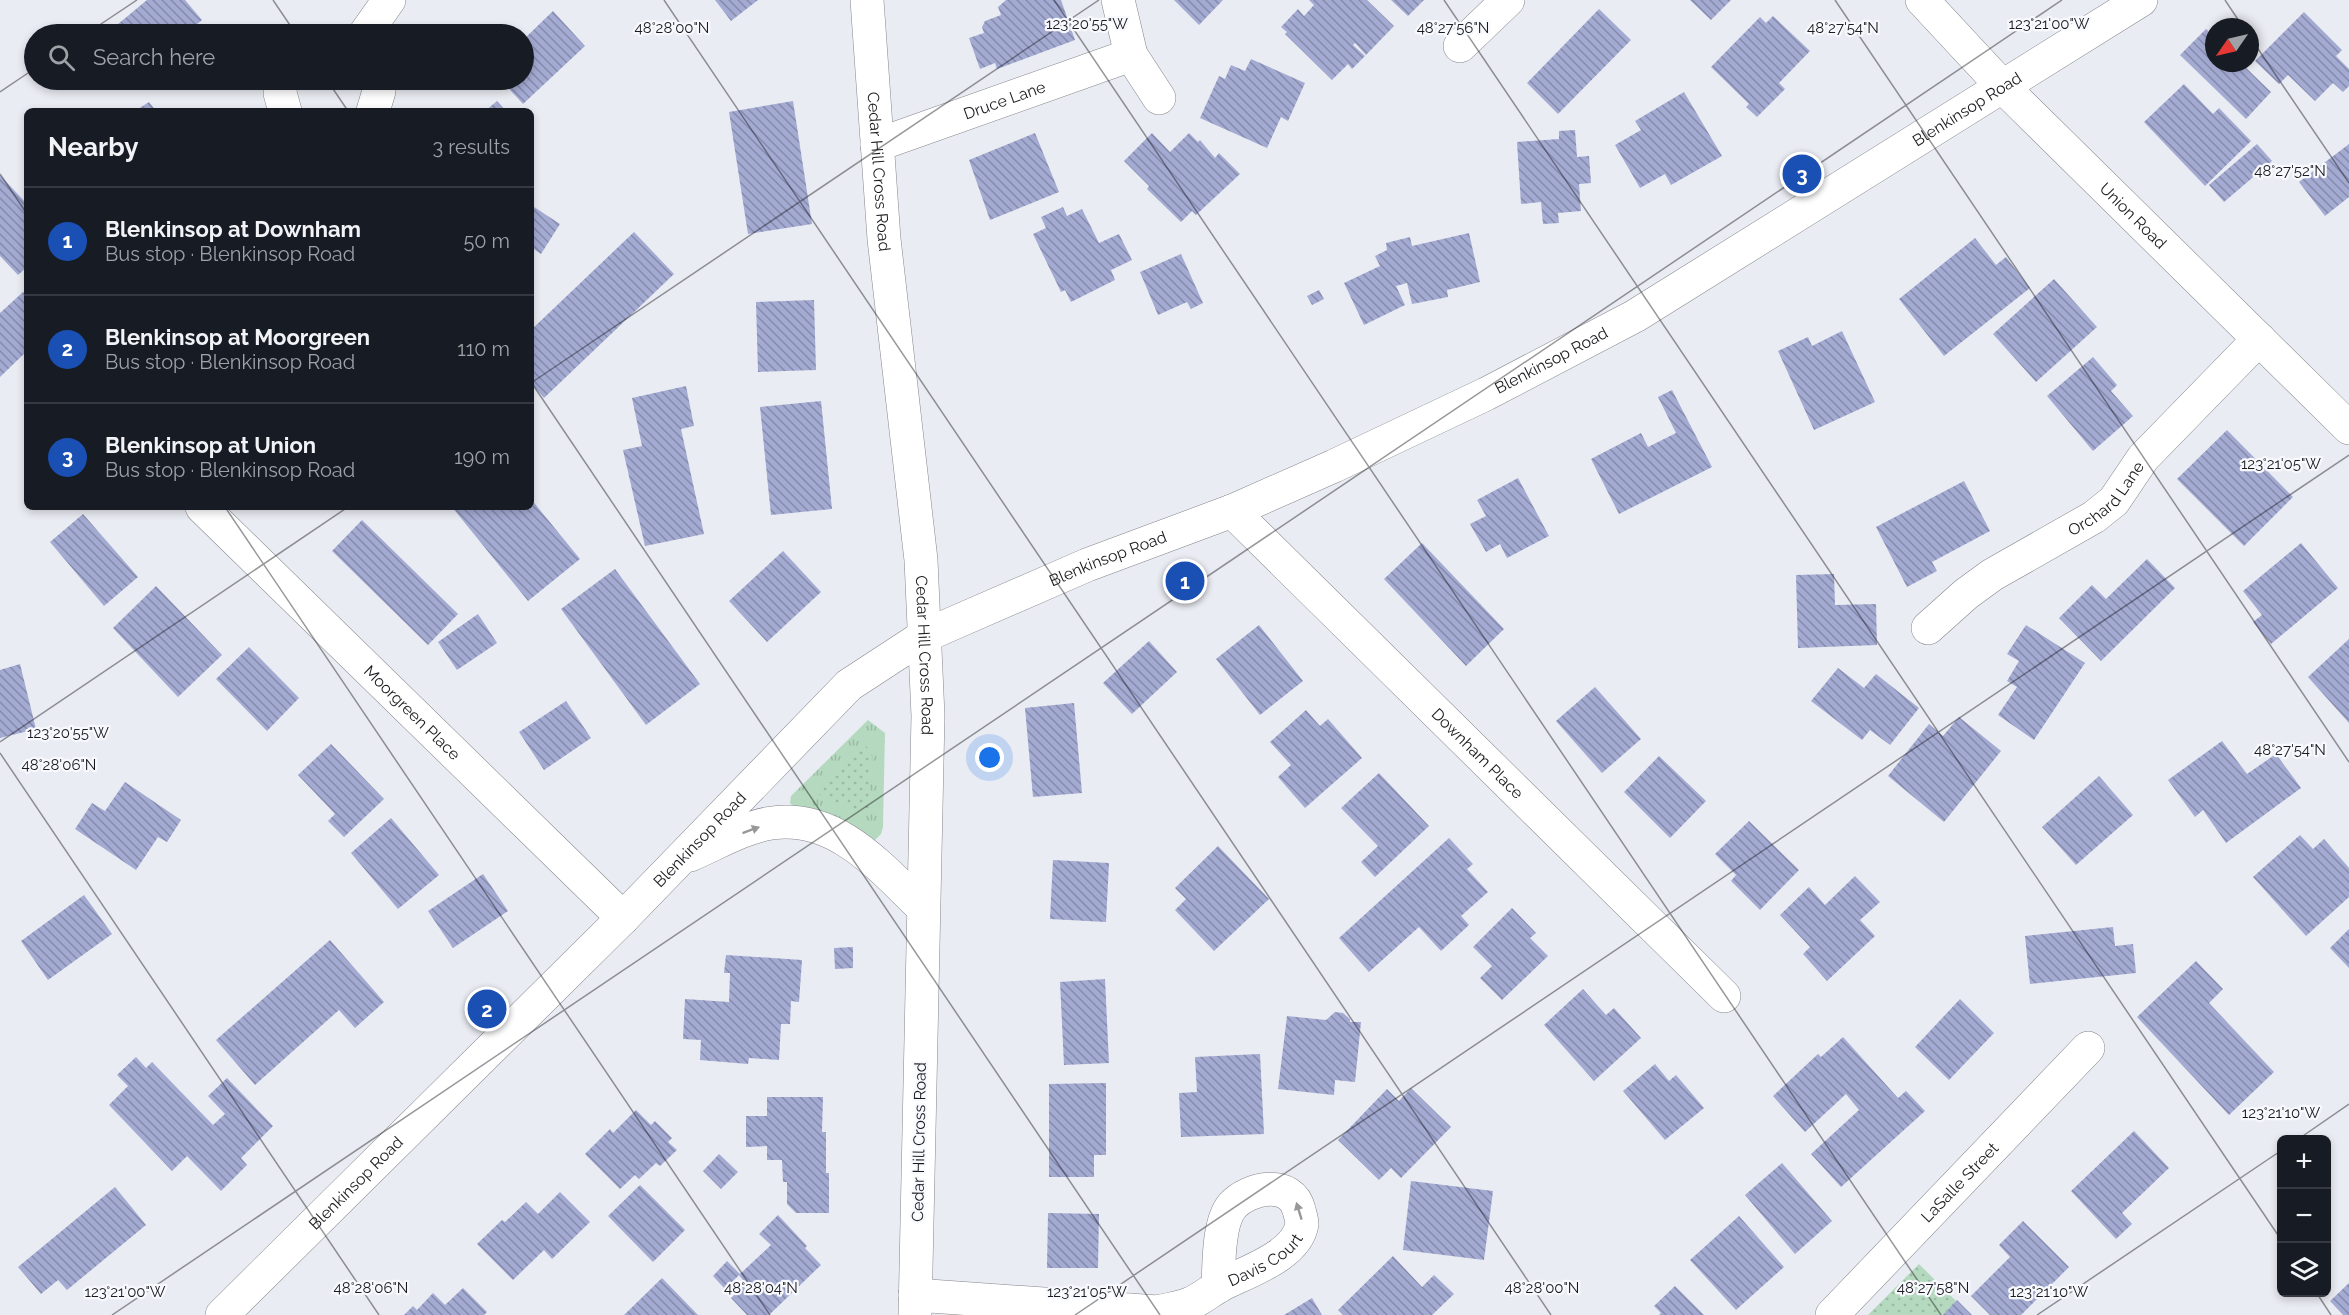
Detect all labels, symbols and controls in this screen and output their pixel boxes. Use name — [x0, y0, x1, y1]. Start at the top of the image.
text: 123°20'55"W — [1046, 15, 1128, 33]
text: 123°21'00"W — [2008, 15, 2090, 33]
north arrow — [2205, 18, 2259, 72]
text: 48°28'00"N — [635, 19, 709, 37]
text: 48°27'56"N — [1417, 19, 1489, 37]
text: 48°27'54"N — [1807, 19, 1879, 37]
search box — [24, 24, 534, 90]
icon: search — [45, 41, 78, 74]
text: Search here — [93, 44, 215, 70]
street label: Blenkinsop Road — [1909, 68, 2025, 150]
street label: Druce Lane — [961, 77, 1048, 123]
street label: Cedar Hill Cross Road — [864, 91, 895, 252]
text: Nearby — [48, 132, 138, 162]
text: 3 results — [432, 135, 510, 159]
pin: 3 — [1782, 152, 1822, 196]
text: 48°27'52"N — [2254, 162, 2326, 180]
street label: Union Road — [2096, 179, 2171, 253]
text: Blenkinsop at Downham — [105, 216, 361, 242]
text: 1 — [63, 229, 72, 253]
text: 50 m — [463, 229, 510, 253]
text: Bus stop · Blenkinsop Road — [105, 242, 355, 266]
street label: Blenkinsop Road — [1491, 323, 1611, 397]
text: Blenkinsop at Moorgreen — [105, 324, 370, 350]
text: 2 — [62, 337, 73, 361]
text: 110 m — [457, 337, 510, 361]
text: Bus stop · Blenkinsop Road — [105, 350, 355, 374]
text: Blenkinsop at Union — [105, 432, 316, 458]
text: 3 — [62, 445, 73, 469]
text: 190 m — [454, 445, 510, 469]
text: 123°21'05"W — [2241, 455, 2321, 473]
street label: Orchard Lane — [2064, 457, 2148, 539]
text: Bus stop · Blenkinsop Road — [105, 458, 355, 482]
street label: Blenkinsop Road — [1046, 527, 1169, 590]
pin: 1 — [1166, 558, 1204, 604]
street label: Cedar Hill Cross Road — [912, 575, 938, 735]
street label: Moorgreen Place — [360, 661, 464, 764]
street label: Downham Place — [1428, 704, 1527, 802]
text: 123°20'55"W — [27, 724, 109, 742]
text: 48°27'54"N — [2254, 741, 2326, 759]
your location — [975, 743, 1004, 772]
text: 48°28'06"N — [22, 756, 96, 774]
street label: Blenkinsop Road — [649, 788, 750, 891]
one-way arrow — [742, 825, 760, 835]
pin: 2 — [468, 986, 506, 1032]
street label: Cedar Hill Cross Road — [908, 1062, 930, 1222]
text: 123°21'10"W — [2242, 1104, 2320, 1122]
street label: Blenkinsop Road — [305, 1132, 407, 1233]
map controls — [2277, 1135, 2331, 1297]
button: + — [2277, 1135, 2331, 1189]
street label: LaSalle Street — [1917, 1138, 2002, 1226]
button: − — [2277, 1189, 2331, 1243]
one-way arrow — [1294, 1202, 1303, 1220]
street label: Davis Court — [1225, 1229, 1307, 1290]
button: layers — [2277, 1243, 2331, 1297]
text: 48°28'06"N — [334, 1279, 408, 1297]
text: 48°28'04"N — [724, 1279, 798, 1297]
text: 48°28'00"N — [1505, 1279, 1579, 1297]
text: 48°27'58"N — [1897, 1279, 1969, 1297]
text: 123°21'00"W — [84, 1283, 166, 1301]
text: 123°21'05"W — [1047, 1283, 1127, 1301]
text: 123°21'10"W — [2010, 1283, 2088, 1301]

